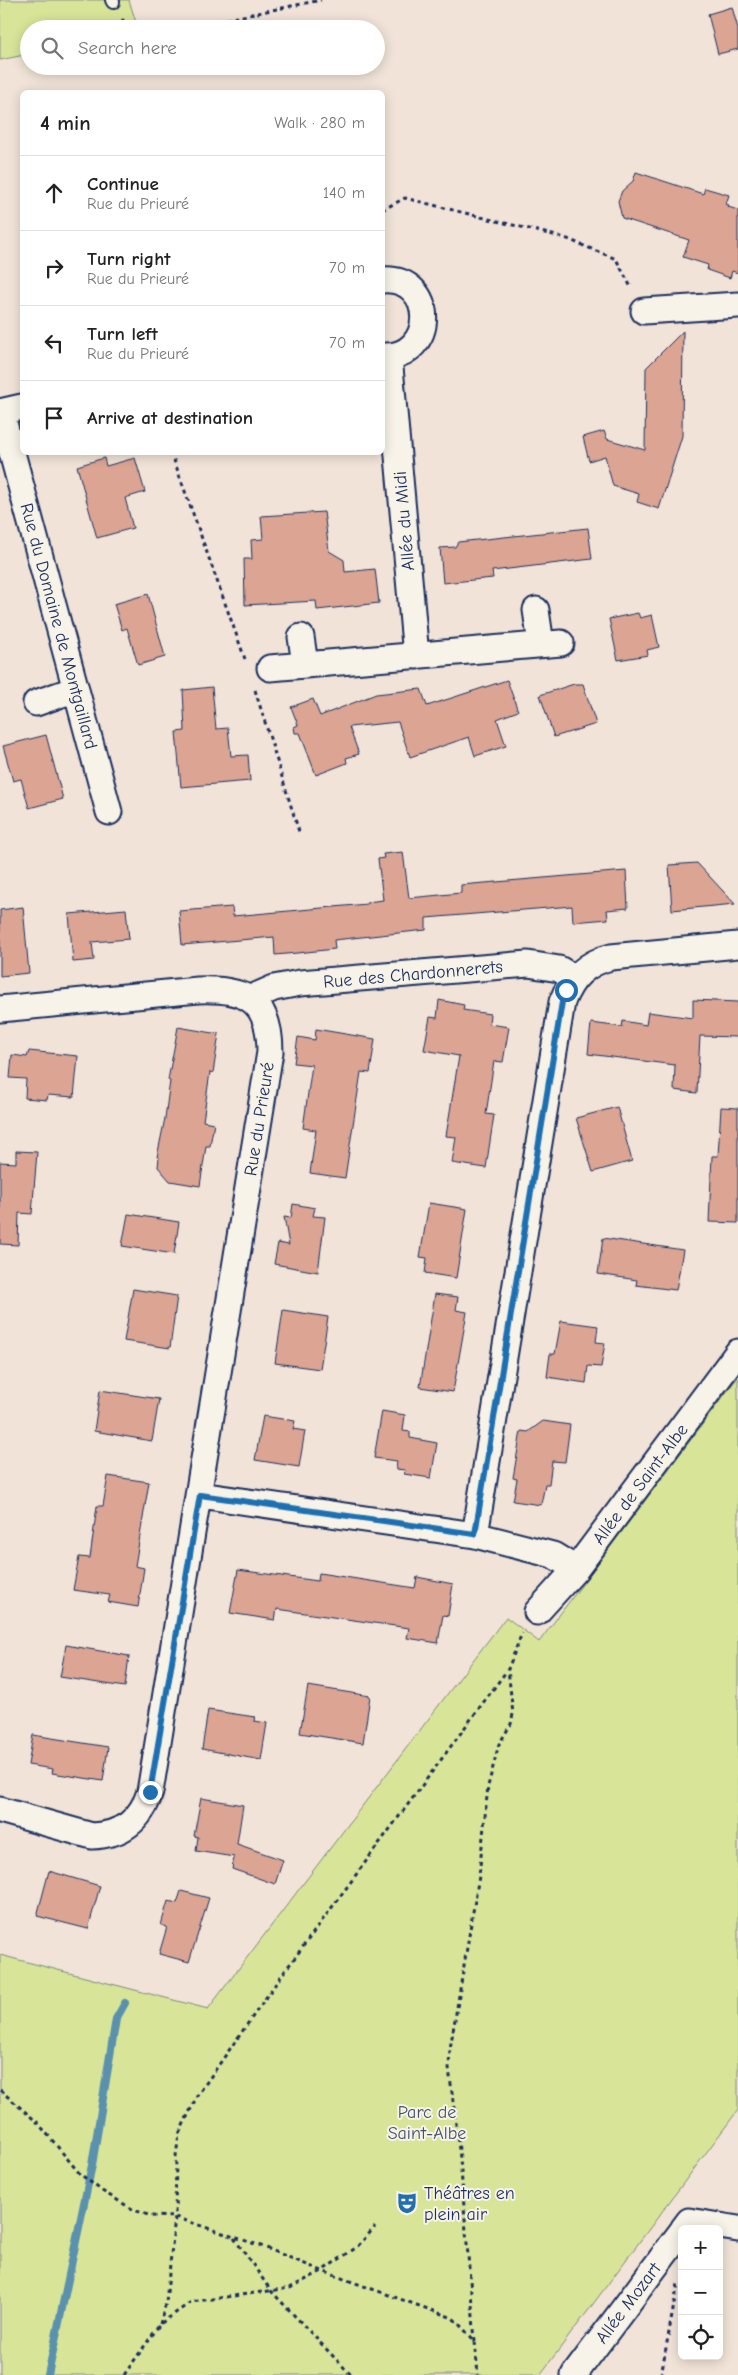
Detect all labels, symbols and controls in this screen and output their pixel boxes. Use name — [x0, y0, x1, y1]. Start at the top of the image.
search box — [20, 20, 385, 75]
icon: search — [38, 34, 66, 62]
text: Search here — [78, 37, 177, 59]
text: 4 min — [40, 111, 91, 135]
text: Walk · 280 m — [274, 114, 365, 132]
text: Continue — [87, 173, 159, 195]
icon: ahead — [40, 179, 68, 207]
text: 140 m — [323, 184, 365, 202]
text: Rue du Prieuré — [87, 195, 189, 213]
text: Turn right — [87, 248, 171, 270]
icon: right — [40, 254, 68, 282]
text: 70 m — [329, 259, 365, 277]
text: Rue du Prieuré — [87, 270, 189, 288]
text: Turn left — [87, 323, 158, 345]
icon: left — [40, 329, 68, 357]
text: 70 m — [329, 334, 365, 352]
text: Rue du Prieuré — [87, 345, 189, 363]
icon: arrive — [40, 404, 68, 432]
text: Arrive at destination — [87, 407, 253, 429]
street label: Allée du Midi — [390, 470, 419, 572]
street label: Rue du Domaine de Montgaillard — [16, 501, 102, 751]
street label: Rue des Chardonnerets — [322, 956, 504, 993]
route start — [555, 979, 578, 1002]
street label: Rue du Prieuré — [240, 1061, 279, 1177]
street label: Allée de Saint-Albe — [588, 1420, 693, 1549]
route end — [139, 1781, 162, 1804]
park label: Parc de Saint-Albe — [388, 2102, 466, 2144]
place label: Théâtres en plein air — [424, 2183, 515, 2225]
theatre icon: Théâtres en plein air — [394, 2190, 420, 2216]
map controls — [678, 2225, 723, 2360]
button: + — [678, 2225, 723, 2270]
street label: Allée Mozart — [591, 2258, 666, 2348]
button: − — [678, 2270, 723, 2315]
button: locate — [678, 2315, 723, 2360]

